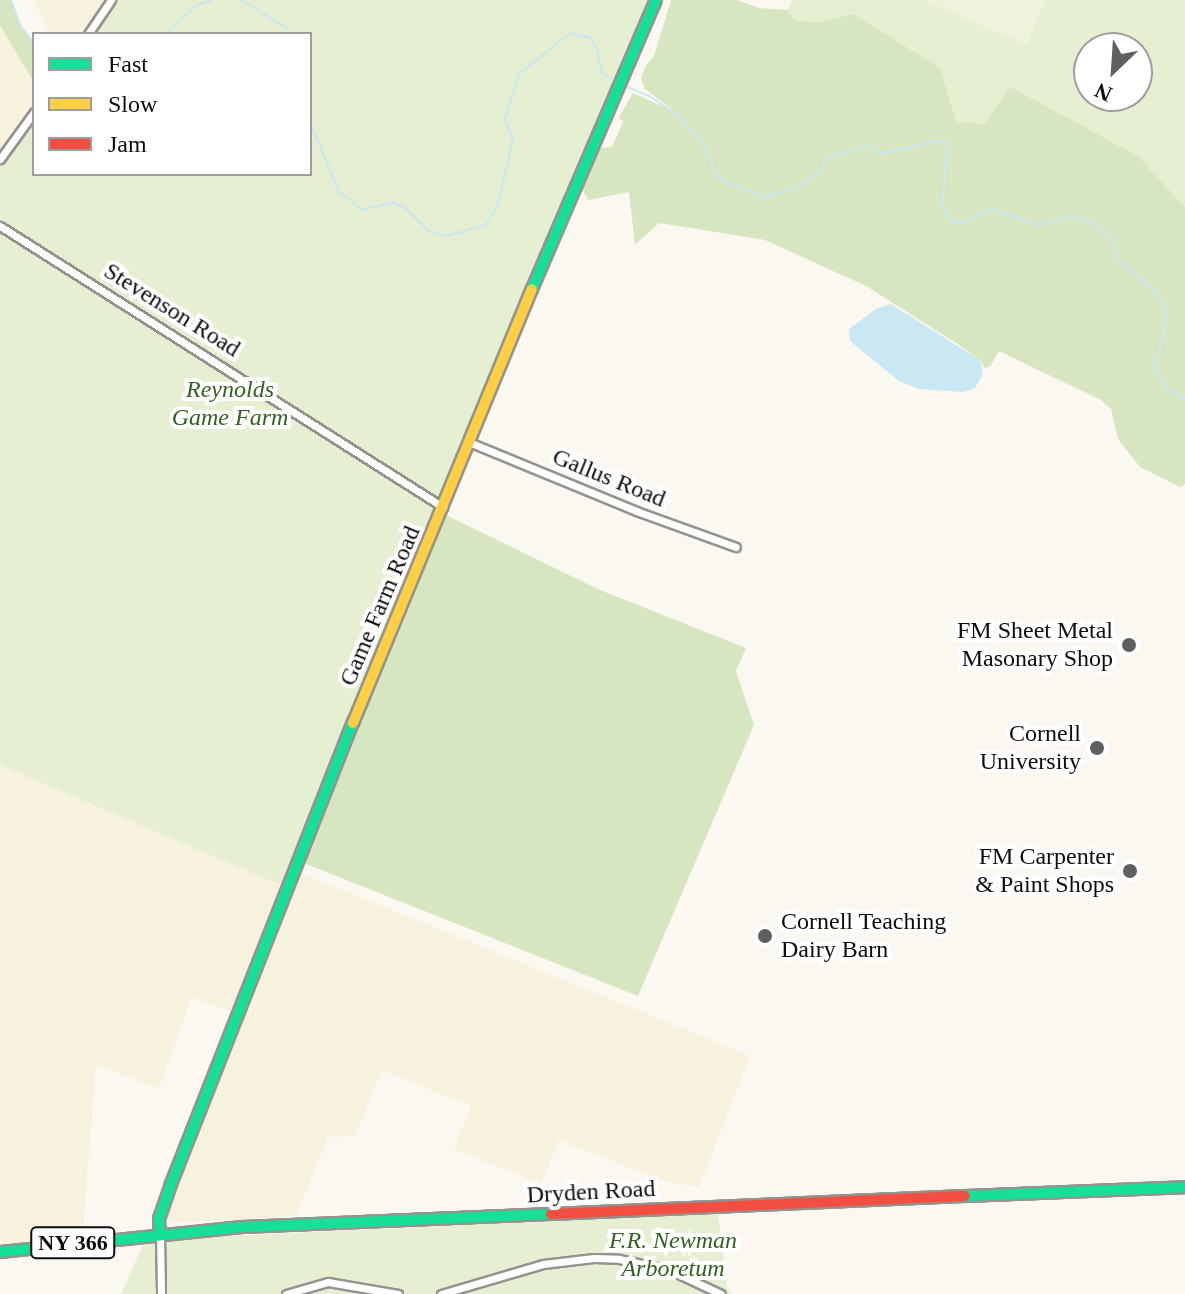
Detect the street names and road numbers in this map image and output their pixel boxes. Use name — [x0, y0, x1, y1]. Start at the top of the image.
street label: Stevenson Road — [99, 257, 245, 363]
street label: Gallus Road — [548, 442, 670, 514]
street label: Game Farm Road — [333, 522, 427, 690]
street label: Dryden Road — [526, 1174, 656, 1210]
road number: NY 366 — [29, 1225, 117, 1261]

